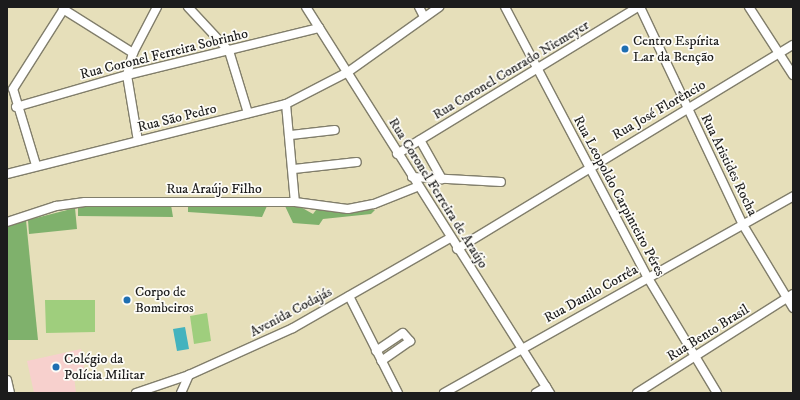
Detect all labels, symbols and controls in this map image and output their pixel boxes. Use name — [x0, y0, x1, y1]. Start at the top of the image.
street label: Rua Coronel Conrado Niemeyer — [430, 17, 592, 123]
street label: Rua Coronel Ferreira Sobrinho — [78, 25, 250, 83]
place label: Centro Espírita Lar da Benção — [633, 33, 719, 66]
marker: Centro Espírita Lar da Benção — [620, 44, 630, 54]
street label: Rua José Florêncio — [609, 77, 709, 143]
street label: Rua São Pedro — [136, 100, 218, 136]
street label: Rua Aristides Rocha — [697, 111, 761, 219]
street label: Rua Leopoldo Carpinteiro Péres — [570, 113, 668, 279]
street label: Rua Coronel Ferreira de Araújo — [385, 115, 491, 271]
street label: Rua Araújo Filho — [166, 181, 262, 197]
street label: Rua Danilo Corrêa — [541, 261, 641, 327]
street label: Avenida Codajás — [247, 283, 335, 341]
place label: Corpo de Bombeiros — [135, 284, 194, 316]
marker: Corpo de Bombeiros — [122, 295, 132, 305]
street label: Rua Bento Brasil — [664, 301, 752, 365]
place label: Colégio da Polícia Militar — [64, 351, 145, 384]
marker: Colégio da Polícia Militar — [51, 362, 61, 372]

